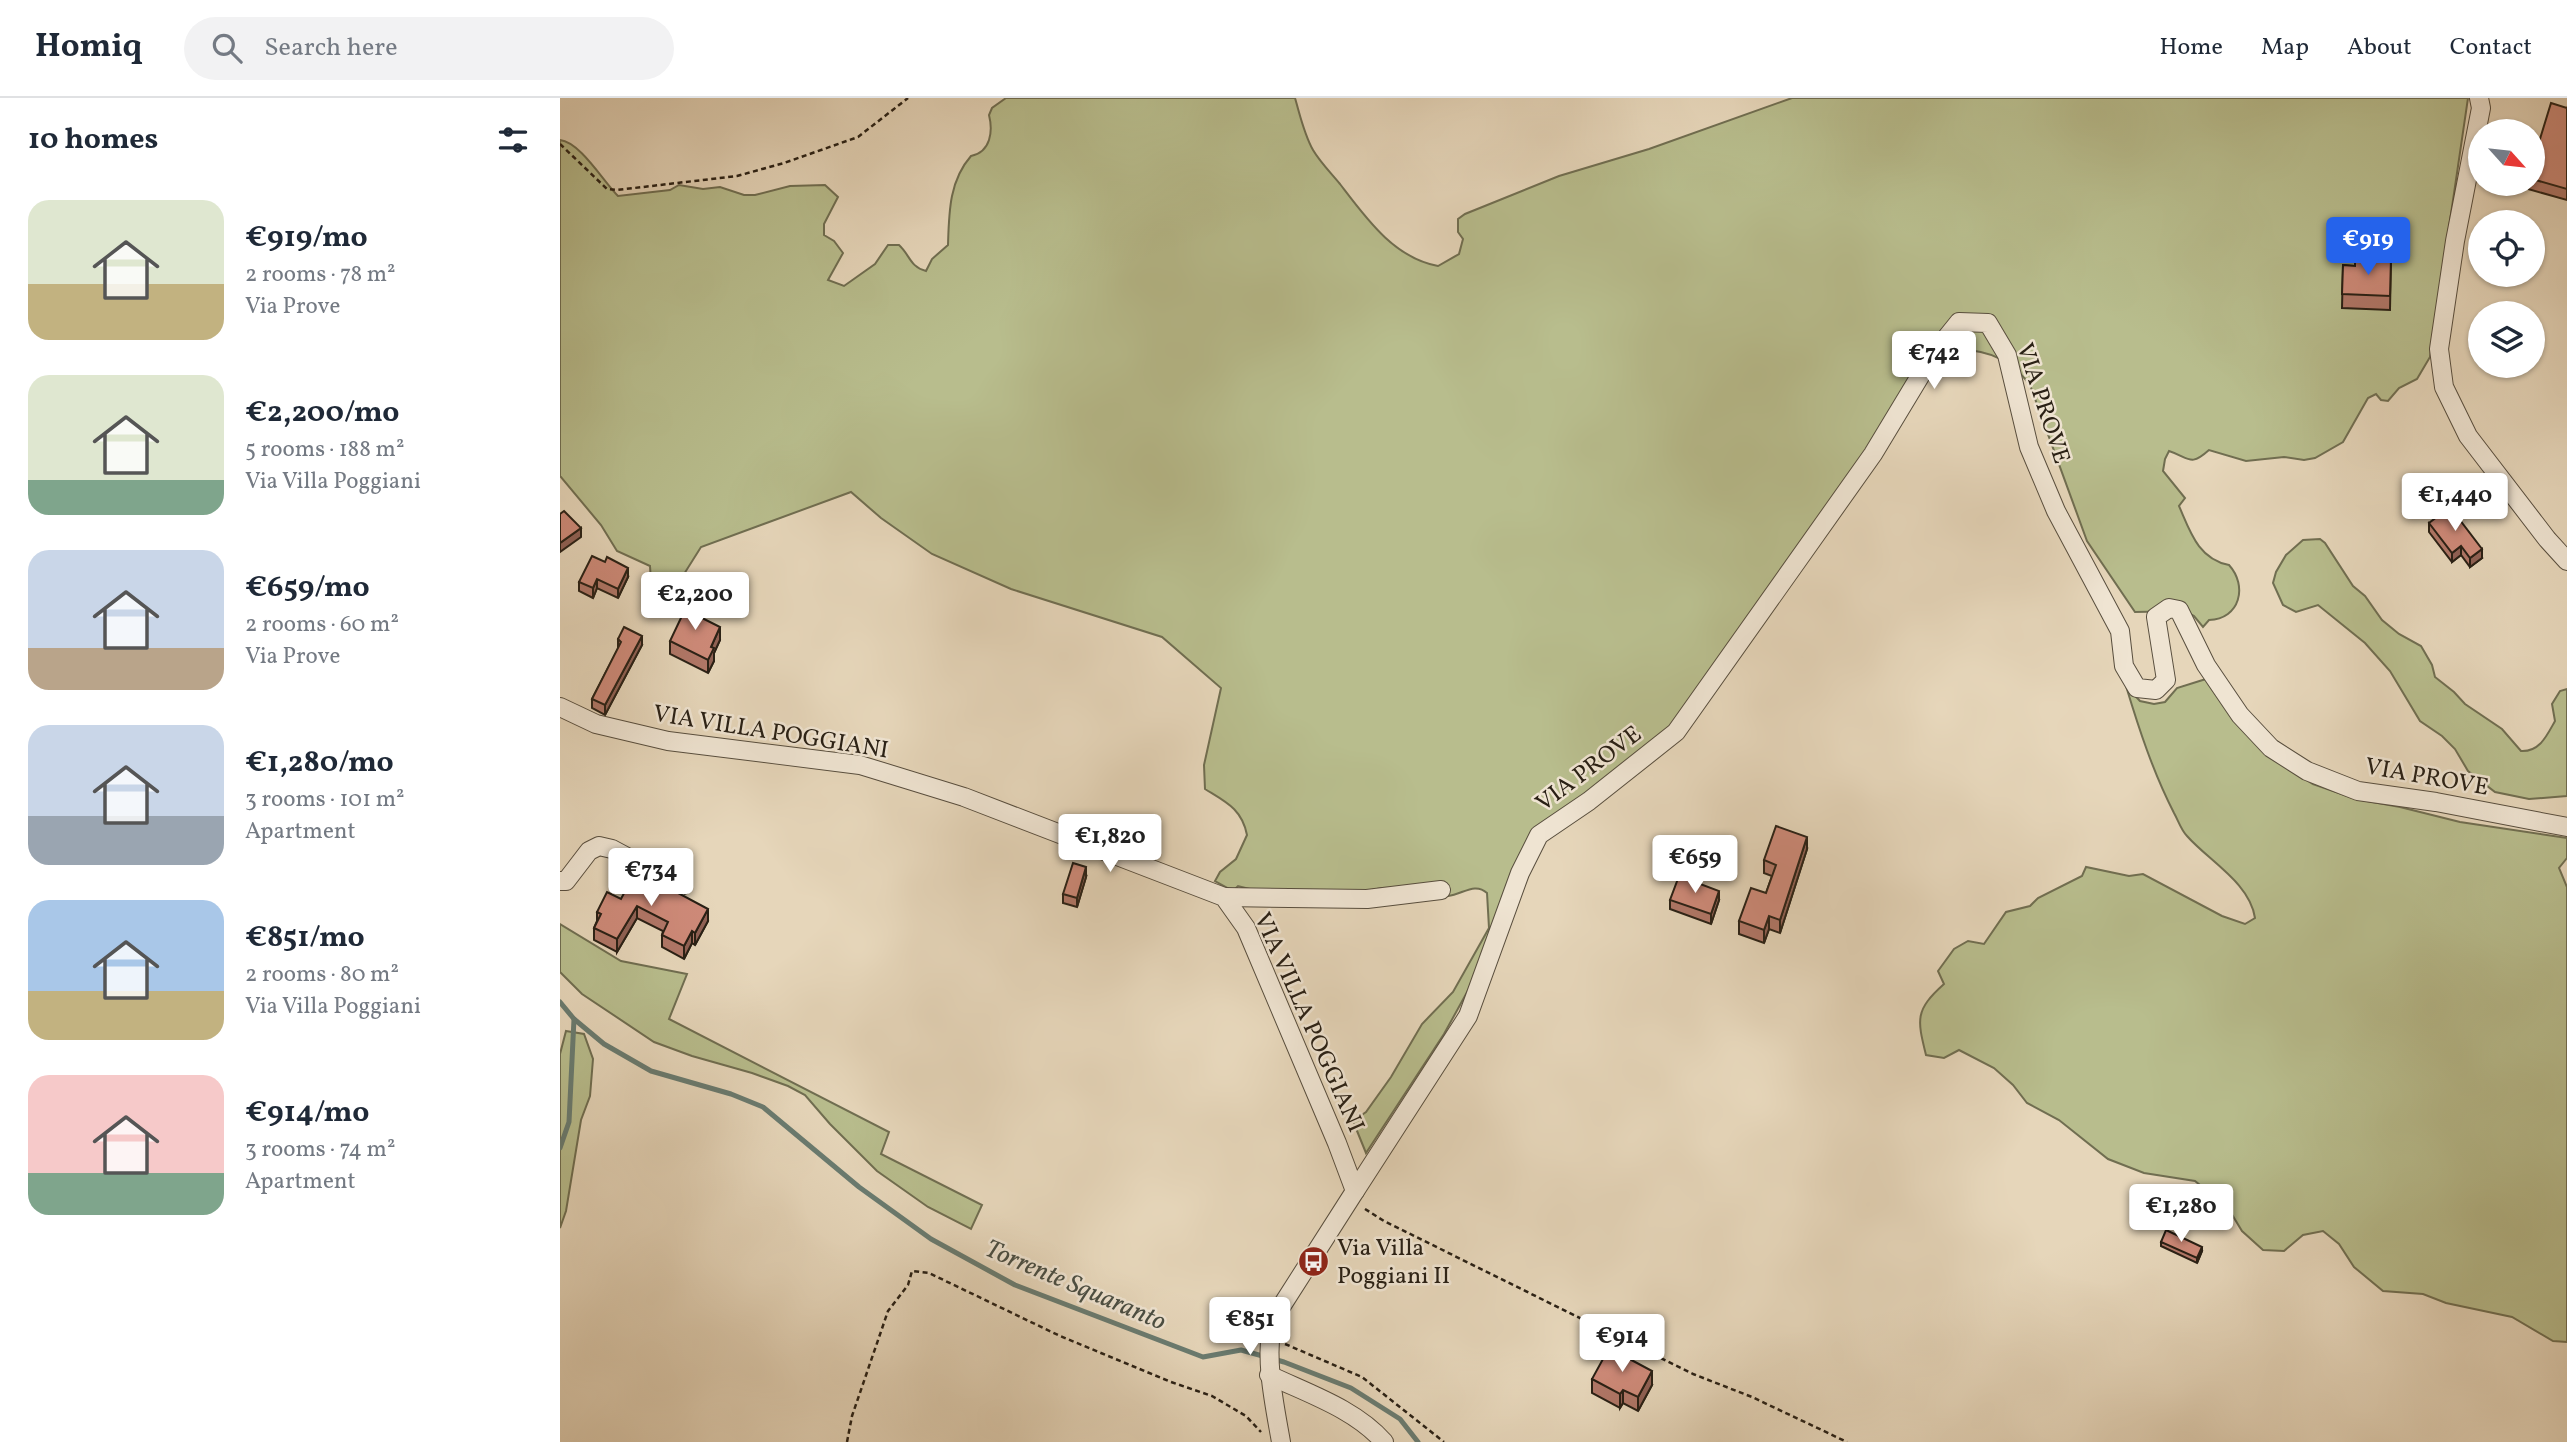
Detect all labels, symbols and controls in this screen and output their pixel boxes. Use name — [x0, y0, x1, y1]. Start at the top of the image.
search box — [184, 17, 674, 80]
text: Homiq — [35, 25, 142, 71]
icon: search — [208, 29, 246, 67]
text: Search here — [264, 30, 397, 66]
text: Home — [2159, 31, 2223, 65]
text: Map — [2261, 31, 2309, 65]
text: About — [2347, 31, 2412, 65]
text: Contact — [2450, 31, 2532, 65]
text: 10 homes — [28, 119, 158, 161]
north arrow — [2468, 119, 2544, 196]
map controls — [2468, 119, 2545, 378]
icon: filters — [494, 121, 532, 159]
button: locate — [2468, 210, 2545, 287]
text: €919/mo — [245, 217, 368, 259]
pin: €919 — [2327, 218, 2409, 277]
text: €919 — [2342, 224, 2394, 256]
icon: home — [84, 228, 168, 312]
text: 2 rooms · 78 m² — [245, 259, 396, 291]
text: Via Prove — [245, 291, 340, 323]
button: layers — [2468, 301, 2545, 378]
pin: €742 — [1893, 331, 1975, 391]
text: €742 — [1908, 338, 1960, 370]
street label: VIA PROVE — [2007, 339, 2078, 468]
text: €2,200/mo — [245, 392, 400, 434]
icon: home — [84, 403, 168, 487]
text: 5 rooms · 188 m² — [245, 434, 404, 466]
text: Via Villa Poggiani — [245, 466, 421, 498]
pin: €1,440 — [2398, 474, 2512, 533]
text: €1,440 — [2418, 480, 2492, 512]
text: €659/mo — [245, 567, 370, 609]
pin: €2,200 — [638, 573, 752, 632]
icon: home — [84, 578, 168, 662]
text: €2,200 — [657, 579, 733, 611]
text: 2 rooms · 60 m² — [245, 609, 399, 641]
text: Via Prove — [245, 641, 340, 673]
street label: VIA VILLA POGGIANI — [651, 698, 891, 768]
street label: VIA PROVE — [1529, 718, 1649, 821]
text: €1,280/mo — [245, 742, 394, 784]
street label: VIA PROVE — [2362, 750, 2491, 806]
icon: home — [84, 753, 168, 837]
text: 3 rooms · 101 m² — [245, 784, 405, 816]
pin: €1,820 — [1053, 814, 1167, 874]
text: Apartment — [245, 816, 356, 848]
text: €1,820 — [1074, 821, 1146, 853]
pin: €659 — [1654, 836, 1736, 895]
text: €659 — [1668, 842, 1722, 874]
pin: €734 — [610, 848, 692, 908]
text: €734 — [624, 855, 678, 887]
street label: VIA VILLA POGGIANI — [1244, 907, 1372, 1138]
text: €851/mo — [245, 917, 365, 959]
icon: home — [84, 928, 168, 1012]
text: 2 rooms · 80 m² — [245, 959, 399, 991]
text: Via Villa Poggiani — [245, 991, 421, 1023]
text: €914/mo — [245, 1092, 369, 1134]
icon: home — [84, 1103, 168, 1187]
text: 3 rooms · 74 m² — [245, 1134, 395, 1166]
text: Apartment — [245, 1166, 356, 1198]
pin: €1,280 — [2124, 1184, 2238, 1244]
text: €1,280 — [2145, 1191, 2217, 1223]
water label: Torrente Squaranto — [979, 1232, 1171, 1340]
place label: Via Villa Poggiani II — [1337, 1232, 1450, 1294]
bus stop icon: Via Villa Poggiani II — [1297, 1244, 1331, 1278]
pin: €851 — [1209, 1298, 1291, 1357]
text: €851 — [1225, 1304, 1275, 1336]
pin: €914 — [1581, 1314, 1663, 1374]
text: €914 — [1596, 1321, 1648, 1353]

